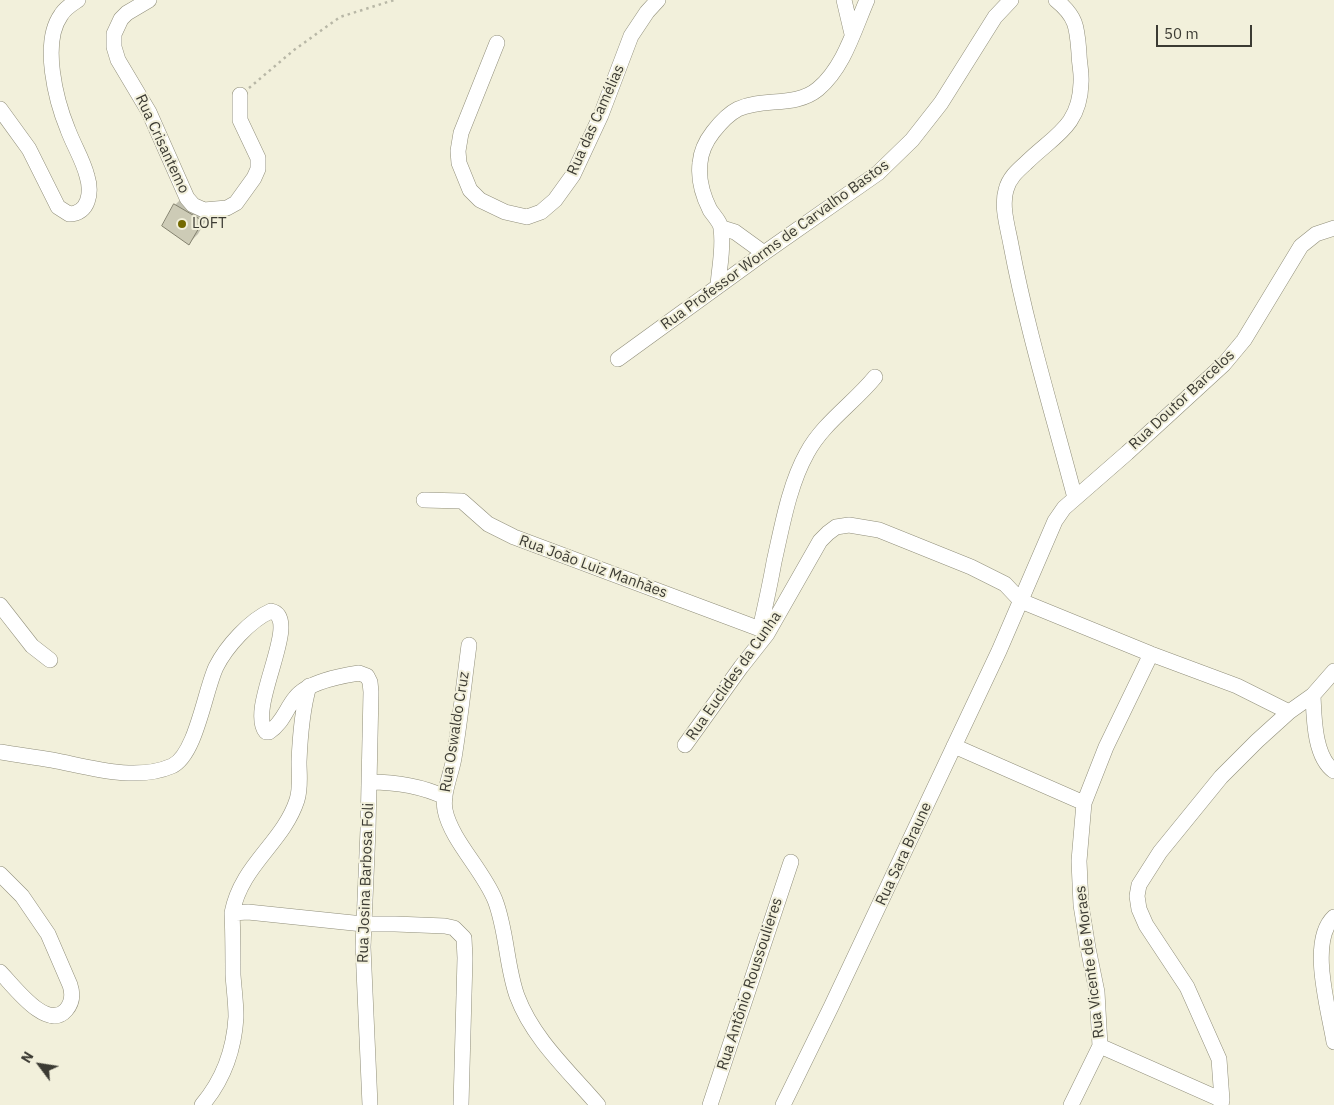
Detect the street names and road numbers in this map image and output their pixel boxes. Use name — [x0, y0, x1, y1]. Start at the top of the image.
street label: Rua das Camélias — [564, 62, 628, 178]
street label: Rua Crisantemo — [131, 92, 193, 196]
street label: Rua Professor Worms de Carvalho Bastos — [657, 156, 893, 334]
street label: Rua Doutor Barcelos — [1125, 346, 1239, 454]
street label: Rua João Luiz Manhães — [516, 532, 670, 602]
street label: Rua Euclides da Cunha — [683, 608, 785, 744]
street label: Rua Oswaldo Cruz — [437, 670, 473, 794]
street label: Rua Sara Braune — [872, 799, 936, 909]
street label: Rua Josina Barbosa Foli — [354, 803, 378, 963]
street label: Rua Vicente de Moraes — [1072, 885, 1108, 1039]
street label: Rua Antônio Roussoulieres — [714, 895, 786, 1073]

